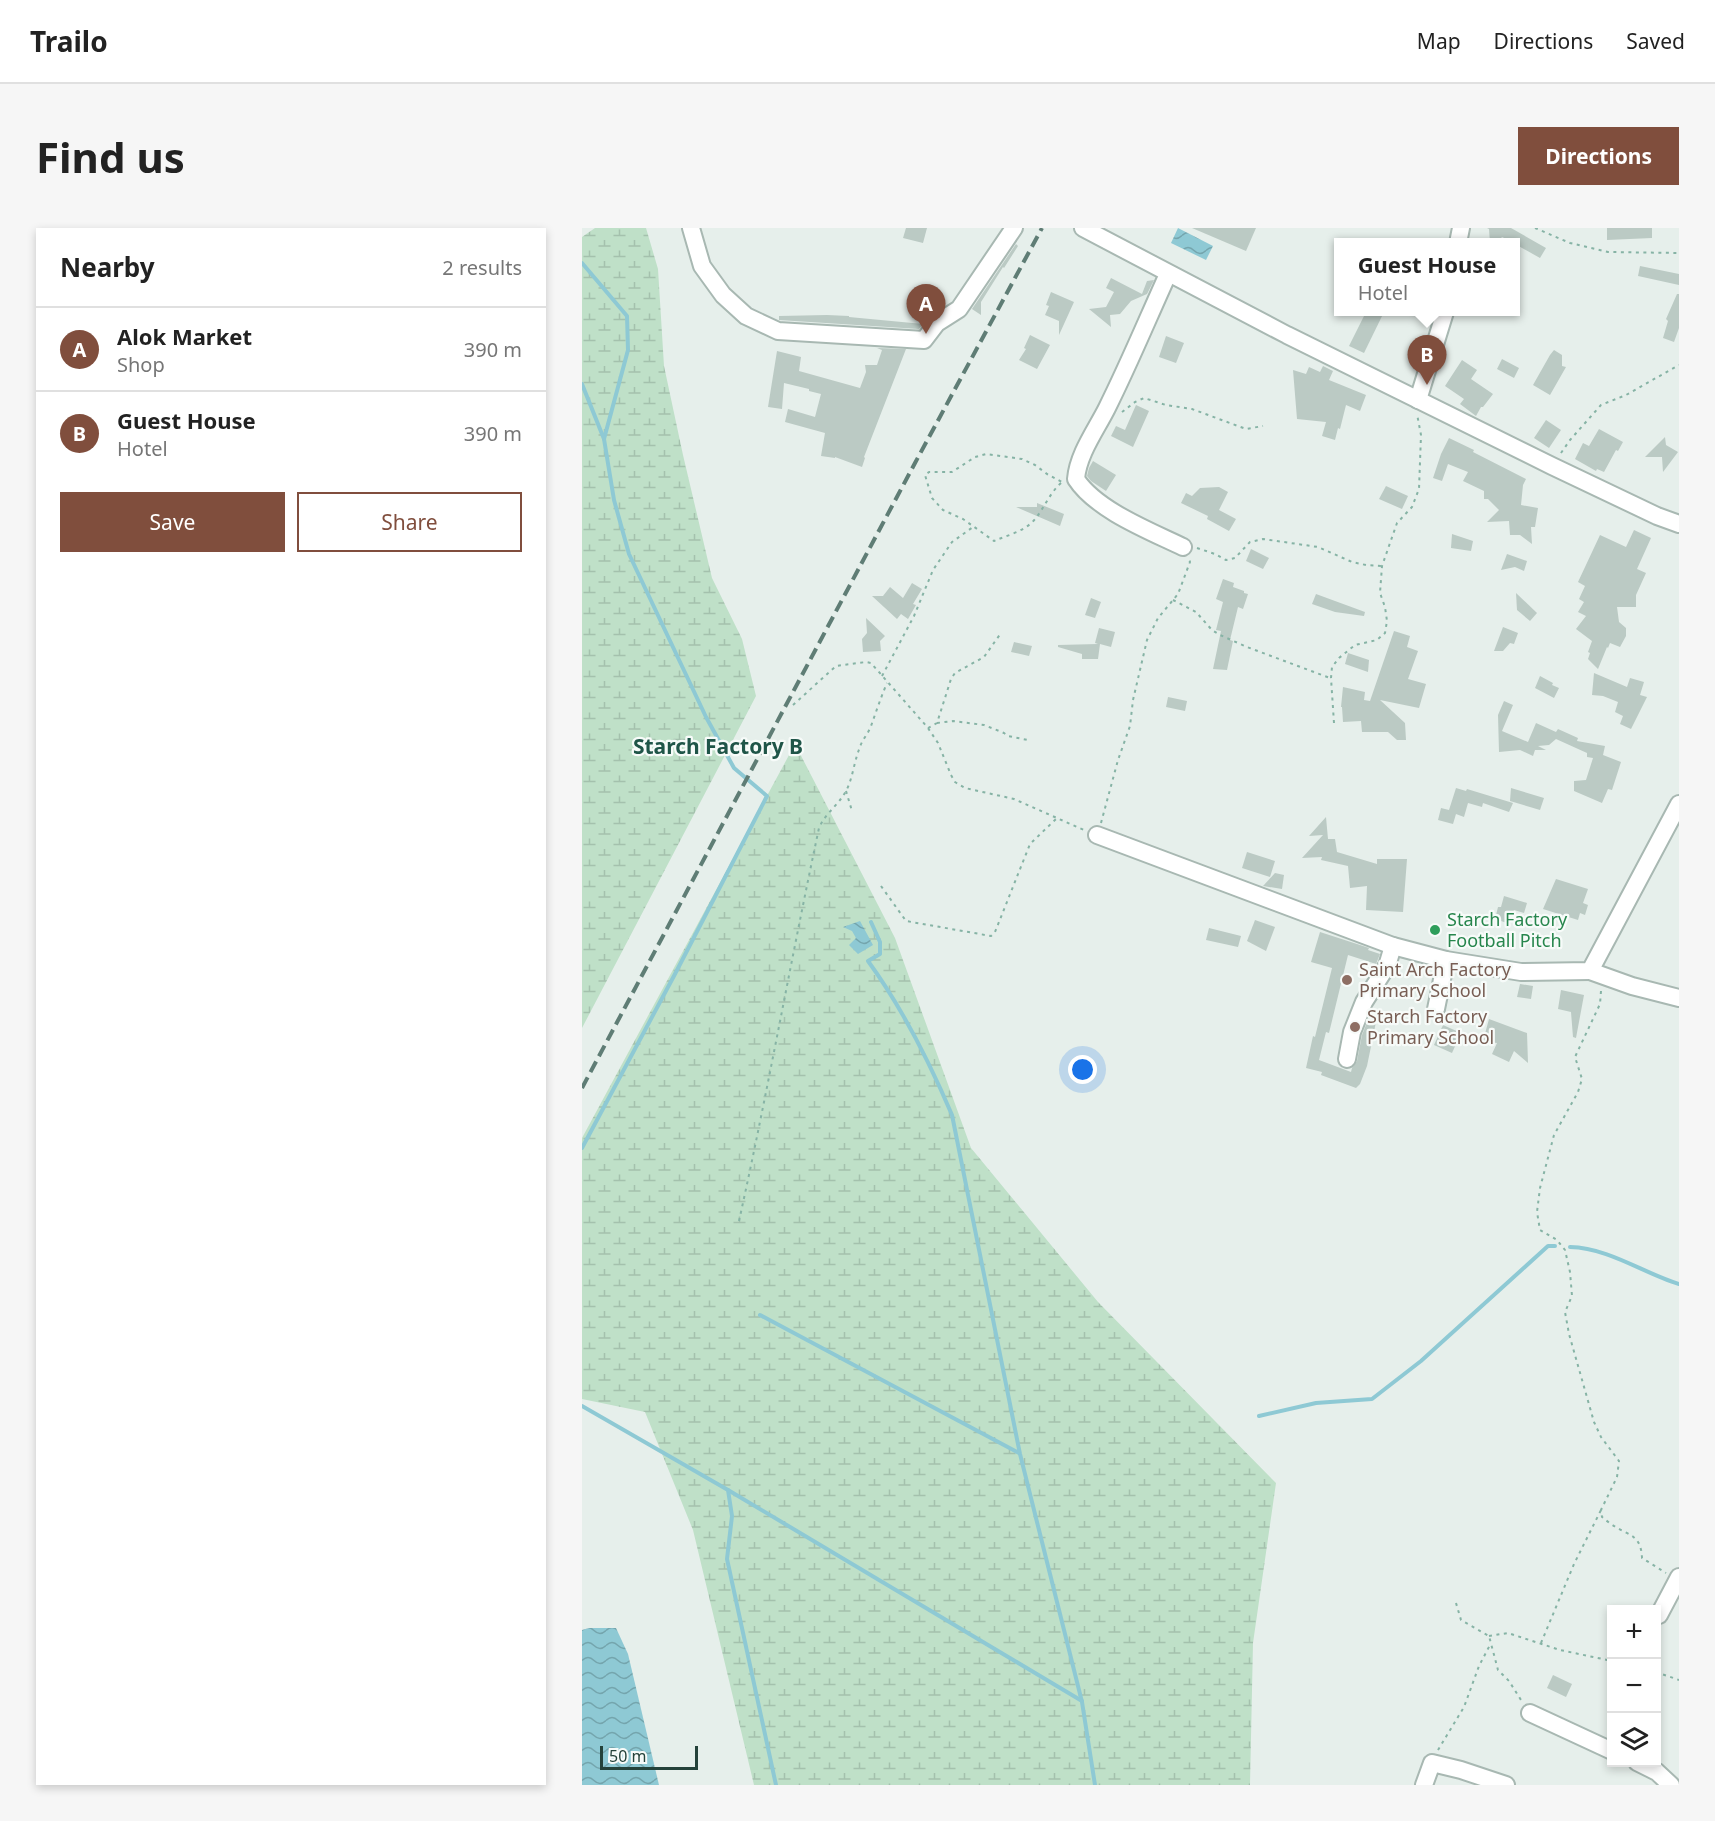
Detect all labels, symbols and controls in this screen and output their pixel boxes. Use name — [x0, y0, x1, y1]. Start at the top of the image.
text: Trailo — [30, 22, 108, 60]
text: Map — [1417, 27, 1461, 55]
text: Directions — [1494, 27, 1593, 55]
text: Saved — [1626, 27, 1685, 55]
button: Directions — [1518, 127, 1679, 185]
text: Find us — [36, 128, 185, 185]
popup — [1334, 238, 1520, 316]
text: Nearby — [60, 249, 155, 285]
text: Guest House — [1358, 249, 1496, 279]
text: 2 results — [442, 254, 522, 281]
text: Hotel — [1358, 279, 1408, 306]
pin: A — [906, 285, 946, 334]
text: Alok Market — [117, 321, 252, 351]
text: A — [73, 336, 86, 363]
text: 390 m — [464, 336, 522, 363]
pin: B — [1408, 336, 1446, 385]
text: Shop — [117, 351, 165, 378]
text: Guest House — [117, 405, 256, 435]
text: B — [73, 420, 86, 447]
text: 390 m — [464, 420, 522, 447]
text: Hotel — [117, 435, 168, 462]
button: Save — [60, 492, 285, 552]
button: Share — [297, 492, 522, 552]
district label: Starch Factory B — [633, 732, 803, 760]
place label: Starch Factory Football Pitch — [1447, 907, 1568, 952]
marker: Starch Factory Football Pitch — [1428, 923, 1442, 937]
place label: Saint Arch Factory Primary School — [1359, 957, 1512, 1002]
marker: Saint Arch Factory Primary School — [1340, 973, 1354, 987]
place label: Starch Factory Primary School — [1367, 1004, 1494, 1049]
marker: Starch Factory Primary School — [1348, 1020, 1362, 1034]
your location — [1068, 1055, 1097, 1084]
map controls — [1607, 1605, 1661, 1767]
button: + — [1607, 1605, 1661, 1659]
button: − — [1607, 1659, 1661, 1713]
button: layers — [1607, 1713, 1661, 1767]
scale bar — [600, 1743, 698, 1770]
text: 50 m — [609, 1745, 646, 1767]

